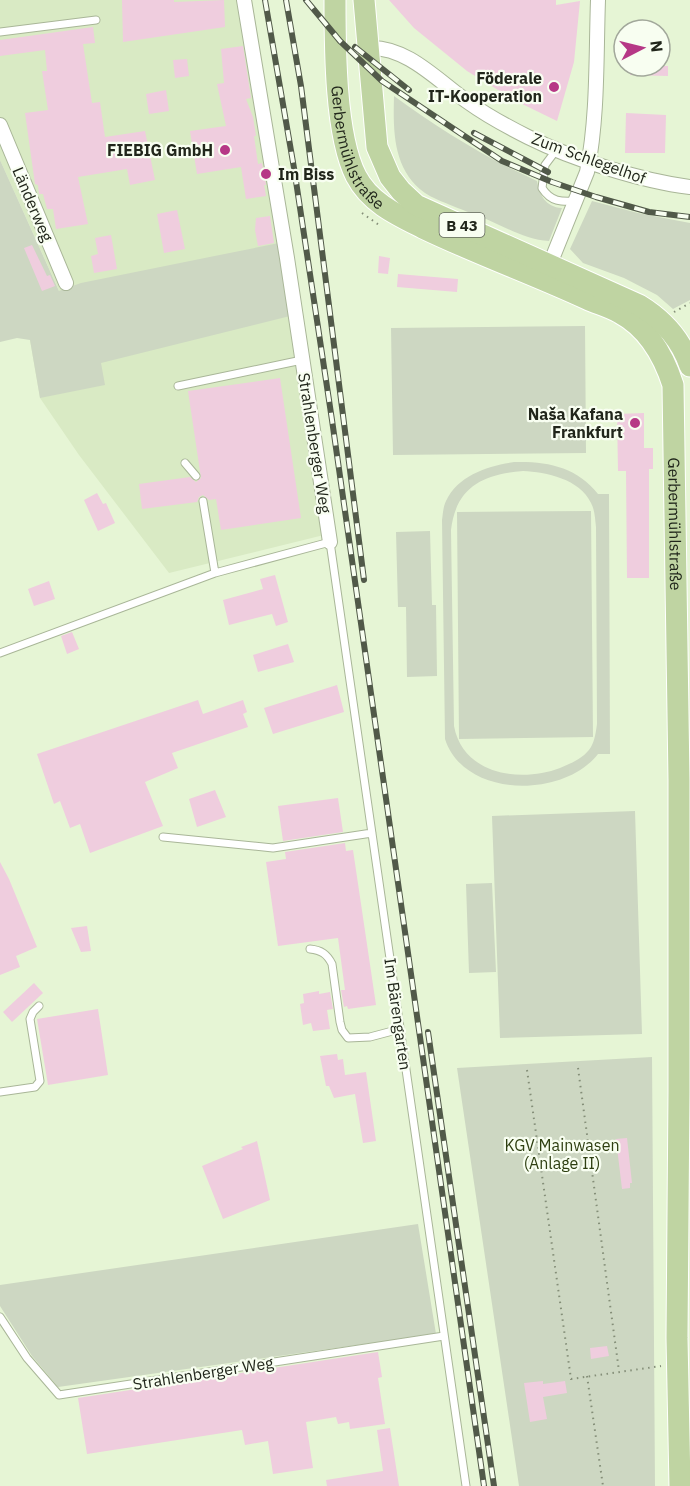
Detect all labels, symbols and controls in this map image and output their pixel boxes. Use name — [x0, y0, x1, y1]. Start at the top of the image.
north arrow — [612, 18, 672, 78]
text: N — [646, 39, 668, 53]
place label: Föderale IT-Kooperation — [428, 68, 542, 106]
marker: Föderale IT-Kooperation — [547, 80, 561, 94]
street label: Gerbermühlstraße — [327, 85, 389, 214]
street label: Zum Schlegelhof — [529, 128, 649, 188]
place label: FIEBIG GmbH — [107, 140, 213, 160]
marker: FIEBIG GmbH — [218, 143, 232, 157]
street label: Länderweg — [8, 164, 58, 245]
place label: Im Biss — [278, 164, 334, 184]
marker: Im Biss — [259, 167, 273, 181]
road number: B 43 — [440, 213, 484, 237]
street label: Strahlenberger Weg — [294, 371, 336, 515]
place label: Naša Kafana Frankfurt — [528, 404, 623, 442]
marker: Naša Kafana Frankfurt — [628, 416, 642, 430]
street label: Gerbermühlstraße — [664, 457, 686, 591]
street label: Im Bärengarten — [380, 957, 416, 1071]
park label: KGV Mainwasen (Anlage II) — [504, 1135, 620, 1173]
street label: Strahlenberger Weg — [131, 1352, 275, 1394]

